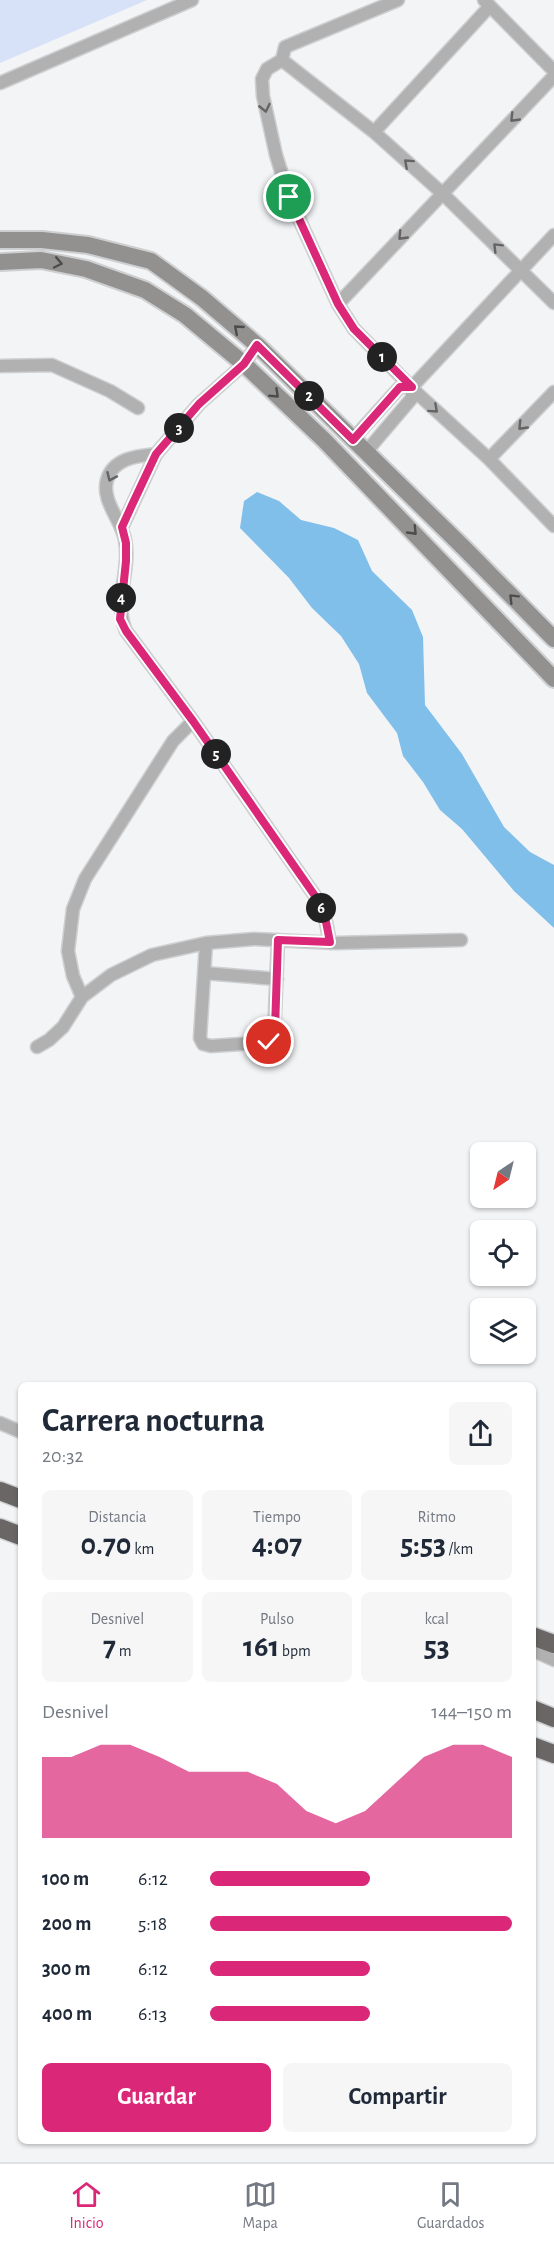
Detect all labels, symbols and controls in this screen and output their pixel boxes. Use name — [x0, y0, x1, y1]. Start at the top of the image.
one-way arrow — [258, 103, 271, 113]
one-way arrow — [510, 111, 521, 122]
one-way arrow — [405, 159, 415, 170]
pin — [263, 171, 314, 222]
icon: arrive — [272, 180, 305, 213]
one-way arrow — [398, 229, 409, 239]
one-way arrow — [494, 244, 505, 255]
one-way arrow — [53, 256, 63, 269]
one-way arrow — [234, 325, 245, 336]
pin: 1 — [367, 342, 397, 372]
text: 1 — [379, 349, 385, 365]
pin: 2 — [294, 381, 324, 411]
one-way arrow — [268, 386, 279, 397]
text: 2 — [305, 388, 313, 404]
one-way arrow — [427, 402, 437, 413]
pin: 3 — [164, 413, 194, 443]
one-way arrow — [518, 418, 529, 429]
text: 3 — [176, 420, 182, 436]
one-way arrow — [106, 470, 118, 481]
one-way arrow — [406, 525, 417, 535]
pin: 4 — [106, 583, 136, 613]
text: 4 — [117, 590, 125, 606]
one-way arrow — [509, 594, 520, 604]
pin: 5 — [201, 739, 231, 769]
text: 5 — [213, 746, 219, 762]
pin: 6 — [306, 893, 336, 923]
text: 6 — [317, 900, 325, 916]
pin — [243, 1016, 294, 1067]
icon: check — [252, 1025, 285, 1058]
north arrow — [470, 1142, 536, 1208]
map controls — [470, 1142, 536, 1364]
button: locate — [470, 1220, 536, 1286]
button: layers — [470, 1298, 536, 1364]
button: share — [449, 1402, 512, 1465]
text: Carrera nocturna — [42, 1405, 265, 1438]
text: 20:32 — [42, 1446, 84, 1466]
text: Distancia — [88, 1509, 146, 1525]
text: Tiempo — [253, 1509, 301, 1525]
text: Ritmo — [417, 1509, 456, 1525]
text: 0.70 — [80, 1530, 132, 1560]
text: 4:07 — [252, 1530, 302, 1560]
text: 5:53 — [400, 1530, 446, 1560]
text: km — [132, 1541, 154, 1557]
text: /km — [446, 1541, 473, 1557]
text: Desnivel — [91, 1611, 144, 1627]
text: Pulso — [260, 1611, 294, 1627]
text: kcal — [424, 1611, 449, 1627]
text: 7 — [103, 1632, 116, 1662]
text: 161 — [243, 1632, 279, 1662]
text: 53 — [424, 1632, 450, 1662]
text: m — [116, 1643, 132, 1659]
text: bpm — [279, 1643, 311, 1659]
text: Desnivel — [42, 1702, 109, 1722]
text: 144–150 m — [431, 1702, 512, 1722]
text: 100 m — [42, 1869, 89, 1889]
text: 6:12 — [138, 1869, 168, 1889]
text: 200 m — [42, 1914, 91, 1934]
text: 5:18 — [138, 1914, 167, 1934]
text: 300 m — [42, 1959, 91, 1979]
text: 6:12 — [138, 1959, 168, 1979]
text: 400 m — [42, 2004, 92, 2024]
text: 6:13 — [138, 2004, 167, 2024]
button: Guardar — [42, 2063, 271, 2132]
button: Compartir — [283, 2063, 512, 2132]
tab: Inicio — [69, 2178, 104, 2233]
tab: Mapa — [243, 2178, 278, 2233]
tab: Guardados — [417, 2178, 485, 2233]

